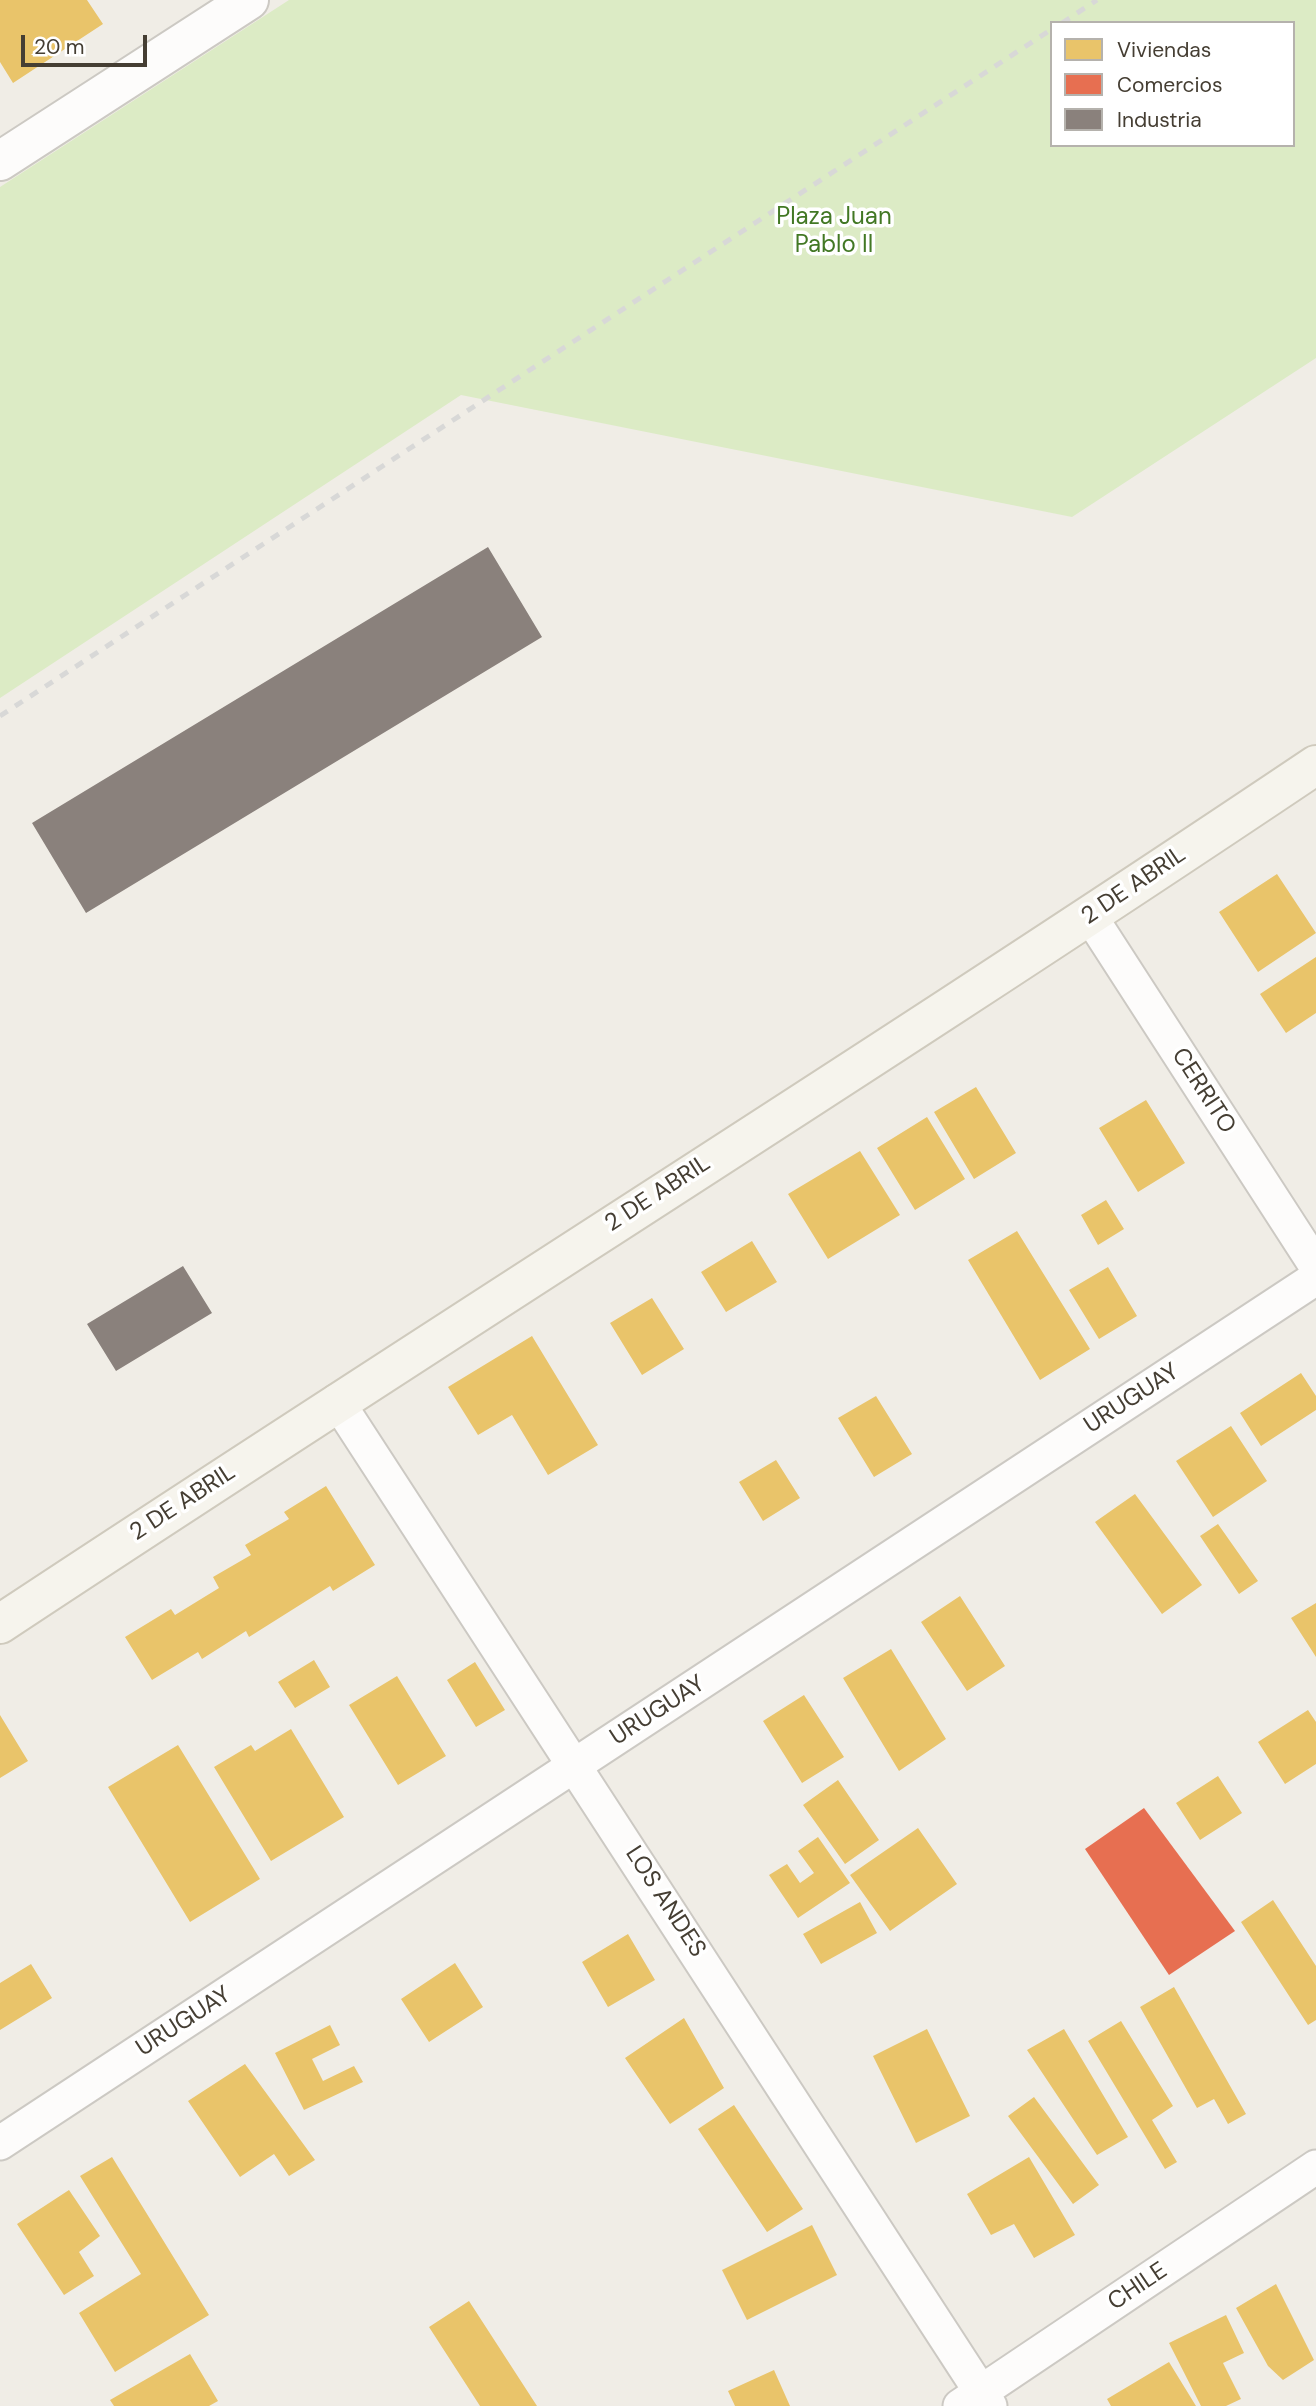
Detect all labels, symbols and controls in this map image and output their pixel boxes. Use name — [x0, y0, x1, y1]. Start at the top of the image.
scale bar — [24, 21, 150, 65]
legend — [1050, 21, 1295, 147]
text: 20 m — [34, 33, 85, 61]
text: Viviendas — [1117, 36, 1211, 64]
text: Comercios — [1117, 71, 1223, 99]
text: Industria — [1117, 106, 1202, 134]
park label: Plaza Juan Pablo II — [776, 204, 892, 260]
street label: 2 DE ABRIL — [1076, 841, 1192, 931]
street label: CERRITO — [1165, 1043, 1241, 1139]
street label: 2 DE ABRIL — [600, 1149, 716, 1239]
street label: URUGUAY — [1079, 1358, 1185, 1440]
street label: 2 DE ABRIL — [125, 1458, 241, 1548]
street label: URUGUAY — [605, 1670, 711, 1752]
street label: LOS ANDES — [618, 1841, 712, 1963]
street label: URUGUAY — [131, 1981, 237, 2063]
street label: CHILE — [1103, 2257, 1173, 2317]

